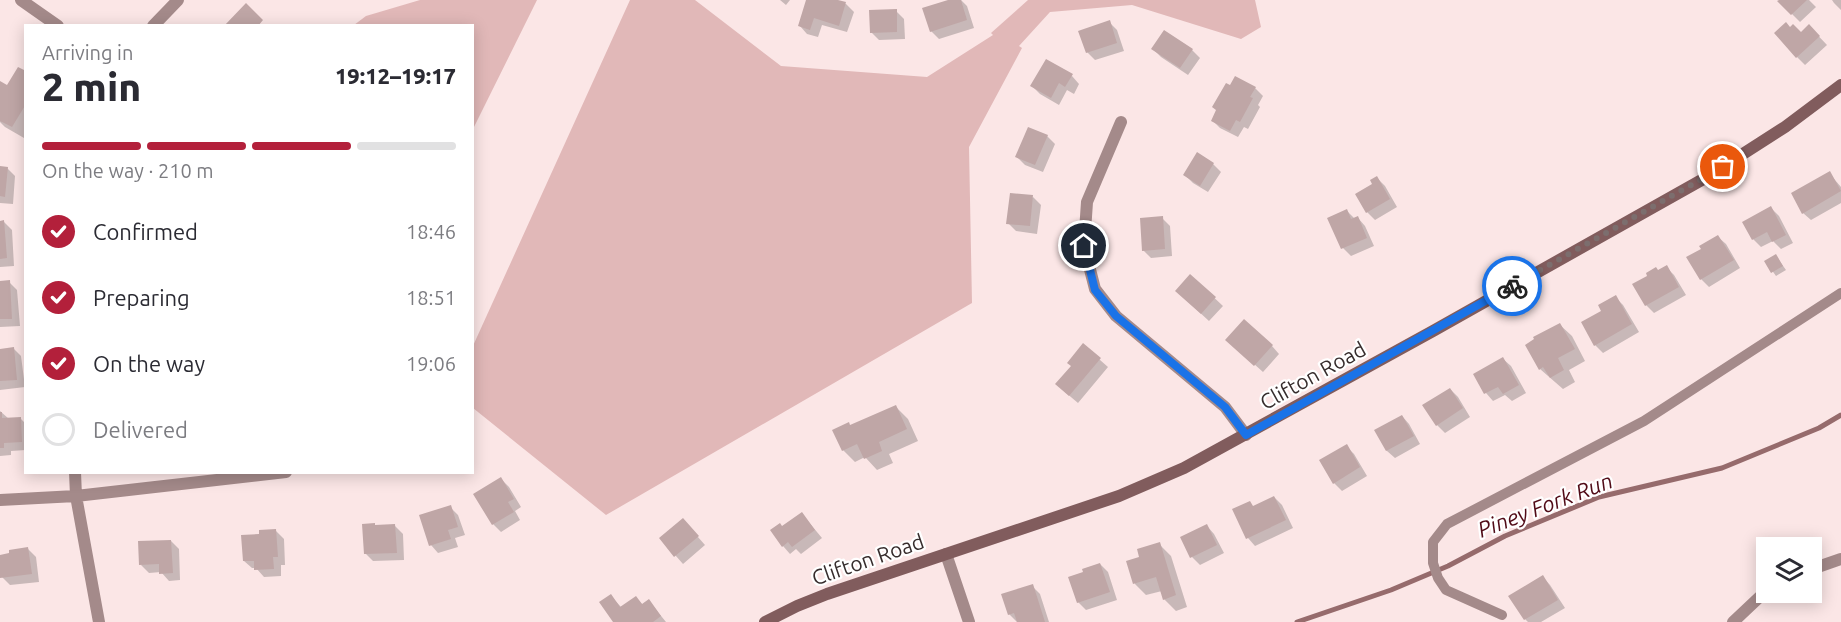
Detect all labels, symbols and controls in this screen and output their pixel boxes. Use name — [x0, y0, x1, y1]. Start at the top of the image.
text: Arriving in — [42, 41, 133, 64]
text: 19:12–19:17 — [335, 63, 456, 88]
text: 2 min — [42, 65, 141, 108]
pin — [1697, 141, 1748, 192]
icon: bag — [1706, 150, 1739, 183]
text: On the way · 210 m — [42, 159, 214, 182]
icon: check — [42, 215, 75, 248]
text: Confirmed — [93, 219, 198, 244]
text: 18:46 — [406, 220, 456, 243]
pin — [1058, 220, 1109, 271]
icon: home — [1067, 229, 1100, 262]
courier — [1482, 256, 1542, 316]
icon: bike — [1496, 270, 1529, 303]
icon: check — [42, 281, 75, 314]
text: Preparing — [93, 285, 190, 310]
text: 18:51 — [406, 286, 456, 309]
street label: Clifton Road — [1255, 336, 1370, 414]
icon: check — [42, 347, 75, 380]
text: On the way — [93, 351, 205, 376]
text: 19:06 — [406, 352, 456, 375]
text: Delivered — [93, 417, 188, 442]
water label: Piney Fork Run — [1474, 467, 1616, 542]
street label: Clifton Road — [808, 529, 927, 589]
map controls — [1756, 537, 1822, 603]
button: layers — [1756, 537, 1822, 603]

